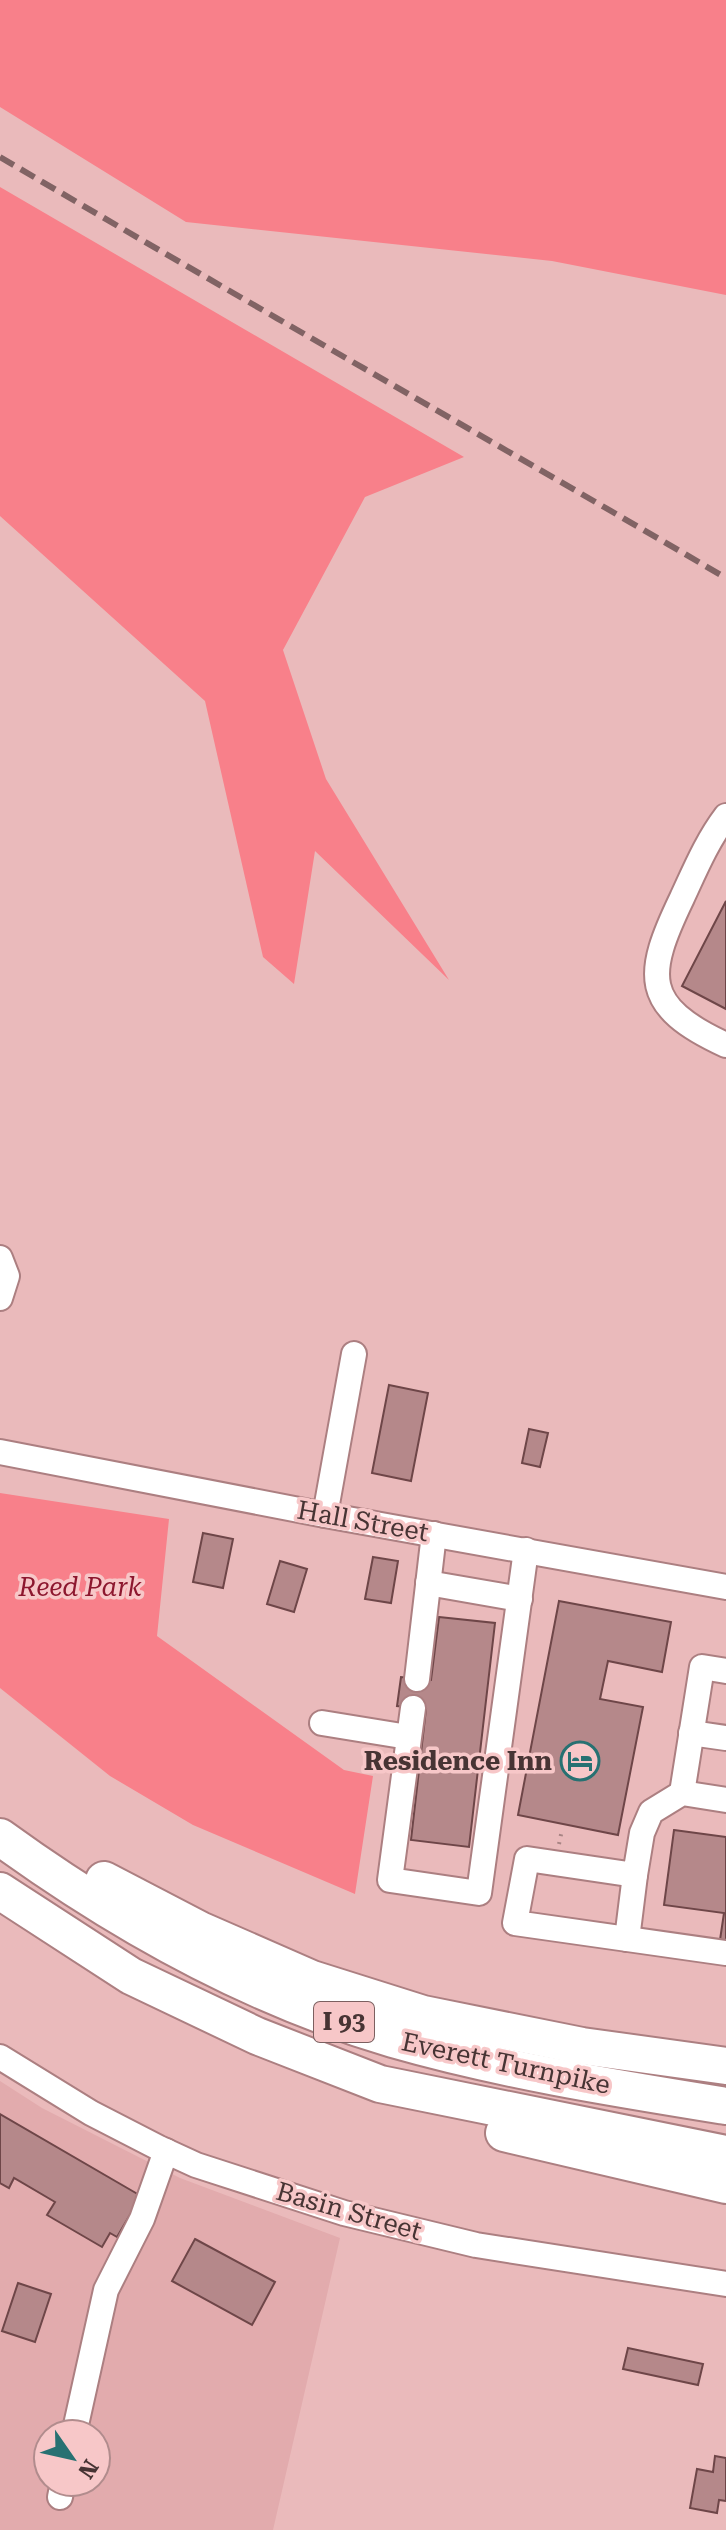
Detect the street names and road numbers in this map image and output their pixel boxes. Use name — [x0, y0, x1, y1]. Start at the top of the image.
street label: Hall Street — [295, 1495, 431, 1547]
road number: I 93 — [314, 2002, 374, 2042]
street label: Everett Turnpike — [399, 2026, 613, 2100]
street label: Basin Street — [273, 2176, 425, 2246]

